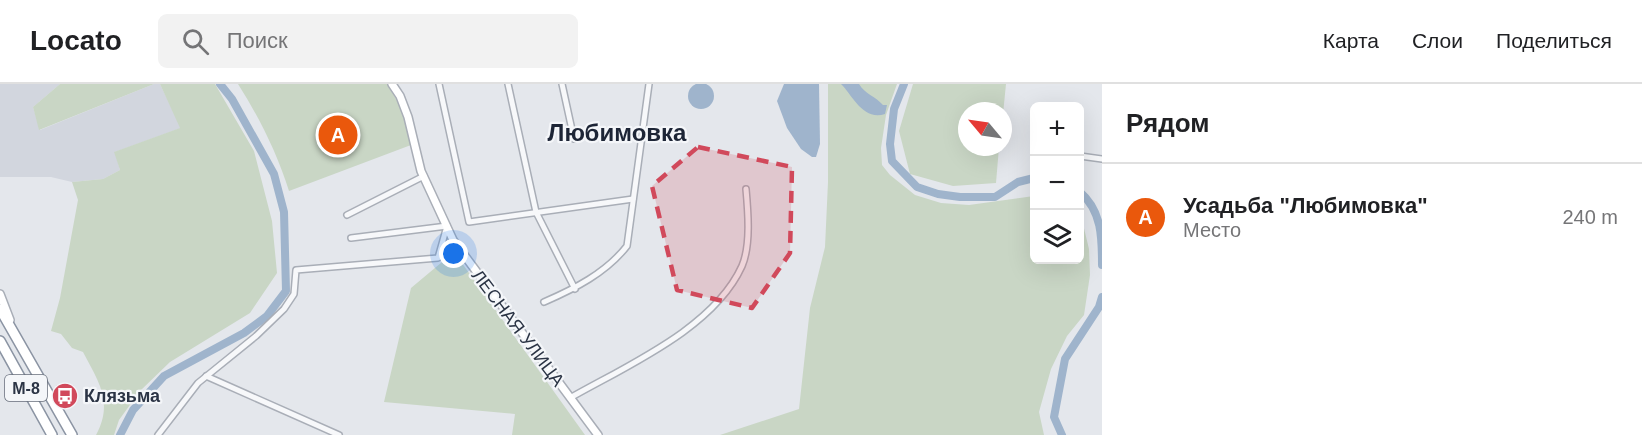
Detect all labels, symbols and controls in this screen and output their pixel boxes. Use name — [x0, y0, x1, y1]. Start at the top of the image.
search box — [158, 14, 578, 68]
text: Locato — [30, 25, 122, 56]
icon: search — [179, 25, 212, 58]
text: Поиск — [227, 28, 288, 53]
text: Карта — [1323, 29, 1379, 52]
text: Слои — [1412, 29, 1463, 52]
text: Поделиться — [1496, 29, 1612, 52]
north arrow — [958, 102, 1012, 156]
map controls — [1030, 102, 1084, 264]
button: + — [1030, 102, 1084, 156]
text: Рядом — [1126, 108, 1209, 138]
pin: A — [318, 112, 358, 158]
district label: Любимовка — [548, 119, 687, 146]
button: − — [1030, 156, 1084, 210]
text: Усадьба "Любимовка" — [1183, 193, 1428, 218]
text: A — [1138, 206, 1153, 228]
text: 240 m — [1562, 206, 1618, 228]
button: layers — [1030, 210, 1084, 264]
text: Место — [1183, 219, 1241, 241]
your location — [439, 239, 468, 268]
street label: ЛЕСНАЯ УЛИЦА — [468, 266, 568, 390]
road number: М-8 — [5, 375, 47, 401]
bus stop icon: Клязьма — [50, 381, 80, 411]
place label: Клязьма — [84, 386, 161, 406]

